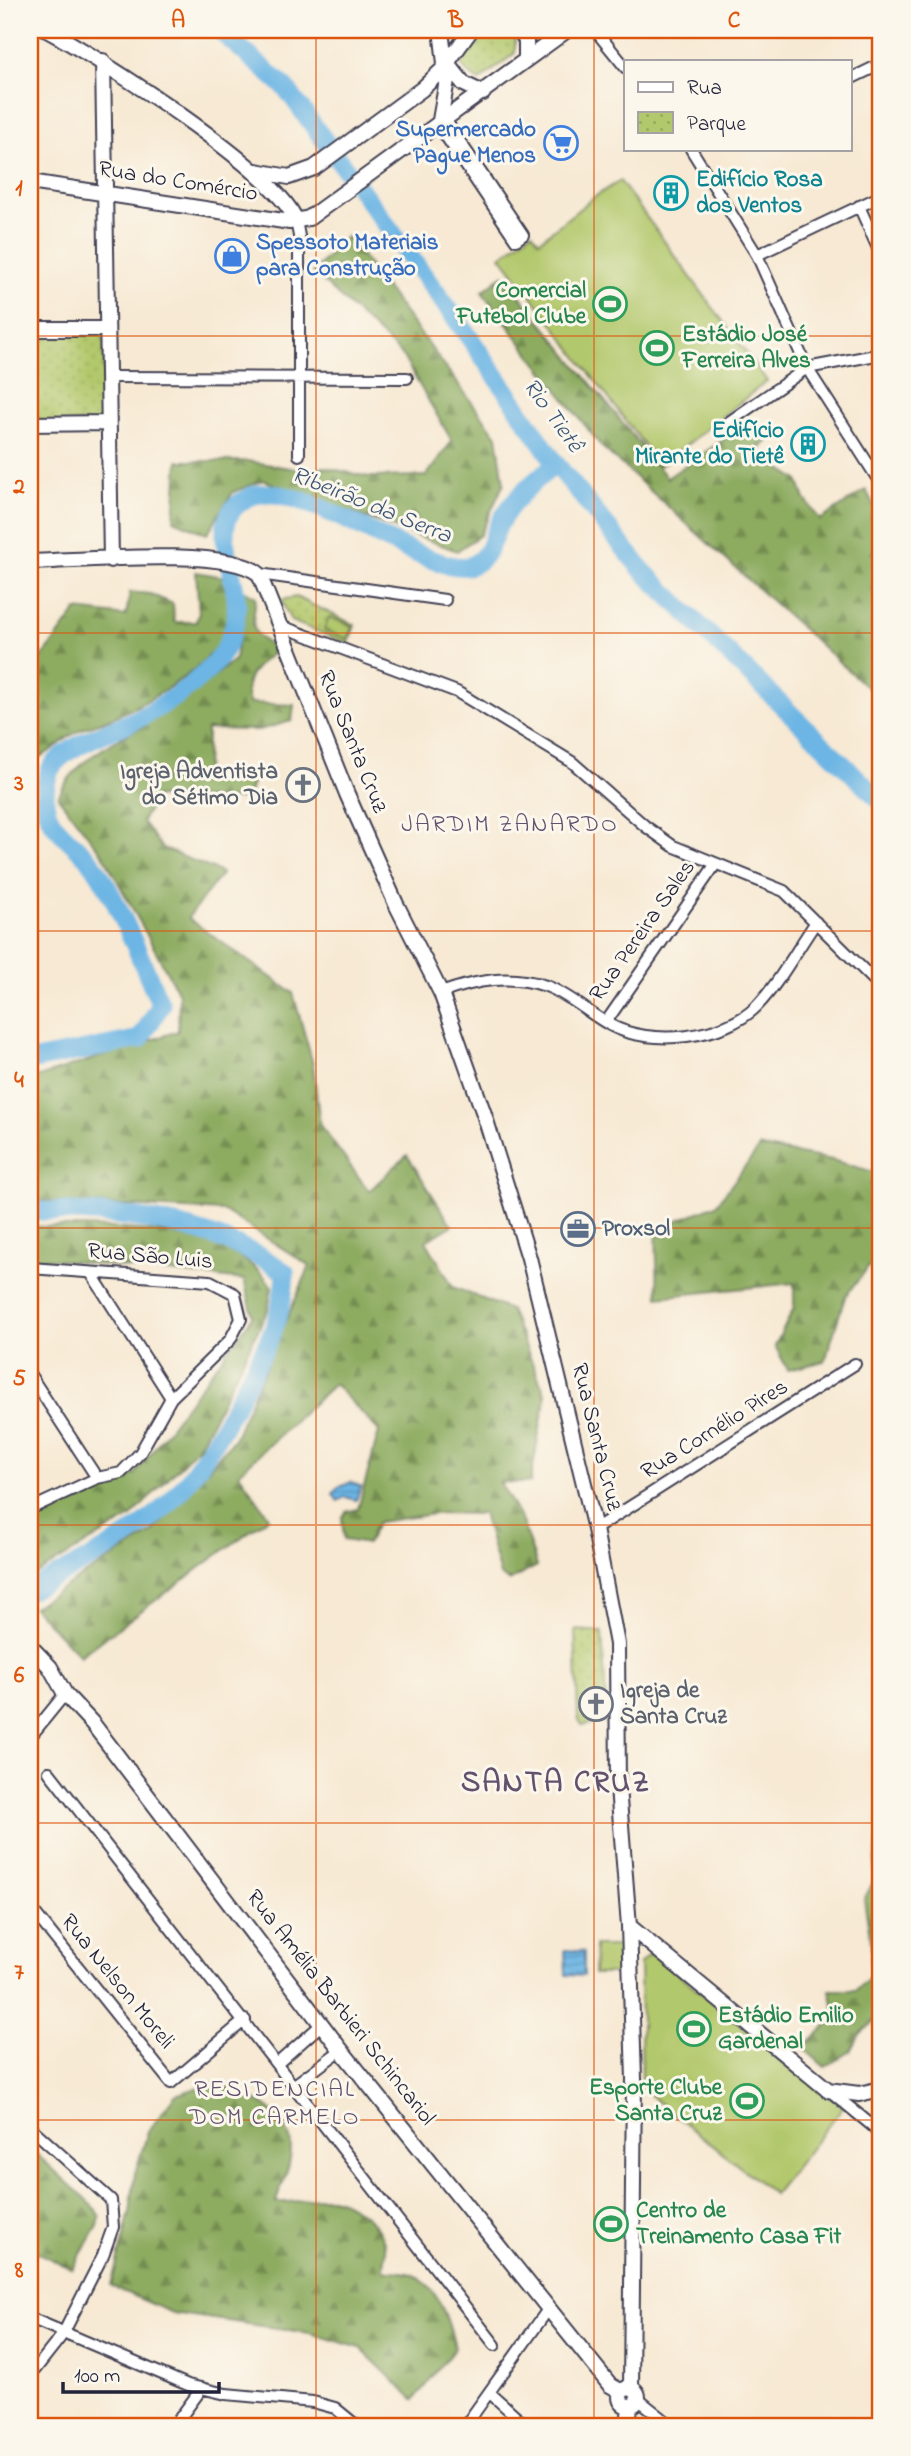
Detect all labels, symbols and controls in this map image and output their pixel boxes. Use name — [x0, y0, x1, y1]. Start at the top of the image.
text: A — [171, 5, 185, 38]
text: B — [447, 5, 464, 38]
text: C — [728, 5, 741, 38]
legend — [624, 60, 852, 150]
text: Rua — [687, 74, 722, 104]
text: Parque — [687, 110, 746, 140]
place label: Supermercado Pague Menos — [395, 114, 536, 175]
supermarket icon: Supermercado Pague Menos — [542, 124, 580, 162]
street label: Rua do Comércio — [96, 153, 260, 211]
place label: Edifício Rosa dos Ventos — [696, 164, 823, 223]
text: 1 — [15, 173, 23, 206]
building icon: Edifício Rosa dos Ventos — [652, 174, 690, 212]
place label: Spessoto Materiais para Construção — [256, 227, 439, 286]
shop icon: Spessoto Materiais para Construção — [213, 237, 251, 275]
place label: Comercial Futebol Clube — [456, 275, 587, 334]
sports icon: Comercial Futebol Clube — [591, 285, 629, 323]
place label: Estádio José Ferreira Alves — [681, 319, 811, 378]
sports icon: Estádio José Ferreira Alves — [638, 329, 676, 367]
water label: Rio Tietê — [513, 372, 592, 462]
place label: Edifício Mirante do Tietê — [635, 415, 785, 474]
building icon: Edifício Mirante do Tietê — [789, 425, 827, 463]
water label: Ribeirão da Serra — [286, 458, 457, 554]
text: 2 — [12, 471, 25, 504]
street label: Rua Santa Cruz — [308, 666, 396, 818]
place label: Igreja Adventista do Sétimo Dia — [120, 756, 278, 815]
church icon: Igreja Adventista do Sétimo Dia — [284, 766, 322, 804]
text: 3 — [13, 768, 24, 801]
district label: JARDIM ZANARDO — [401, 808, 619, 843]
street label: Rua Pereira Sales — [582, 853, 704, 1009]
text: 4 — [14, 1065, 24, 1098]
office icon: Proxsol — [559, 1210, 597, 1248]
place label: Proxsol — [602, 1213, 670, 1246]
street label: Rua São Luis — [86, 1235, 214, 1279]
street label: Rua Santa Cruz — [562, 1360, 630, 1515]
text: 5 — [12, 1363, 26, 1396]
street label: Rua Cornélio Pires — [635, 1371, 795, 1489]
text: 6 — [14, 1660, 25, 1693]
place label: Igreja de Santa Cruz — [620, 1675, 728, 1734]
church icon: Igreja de Santa Cruz — [577, 1685, 615, 1723]
district label: SANTA CRUZ — [461, 1762, 651, 1806]
street label: Rua Amélia Barbieri Schincariol — [237, 1883, 443, 2133]
street label: Rua Nelson Moreli — [52, 1907, 182, 2057]
text: 7 — [14, 1957, 24, 1990]
place label: Estádio Emilio Gardenal — [718, 2000, 854, 2059]
sports icon: Estádio Emilio Gardenal — [675, 2010, 713, 2048]
place label: Esporte Clube Santa Cruz — [589, 2072, 723, 2131]
district label: RESIDENCIAL DOM CARMELO — [189, 2073, 360, 2136]
sports icon: Esporte Clube Santa Cruz — [728, 2082, 766, 2120]
place label: Centro de Treinamento Casa Fit — [636, 2195, 841, 2254]
sports icon: Centro de Treinamento Casa Fit — [592, 2205, 630, 2243]
text: 8 — [14, 2255, 24, 2288]
scale bar — [63, 2351, 219, 2395]
text: 100 m — [74, 2362, 120, 2392]

